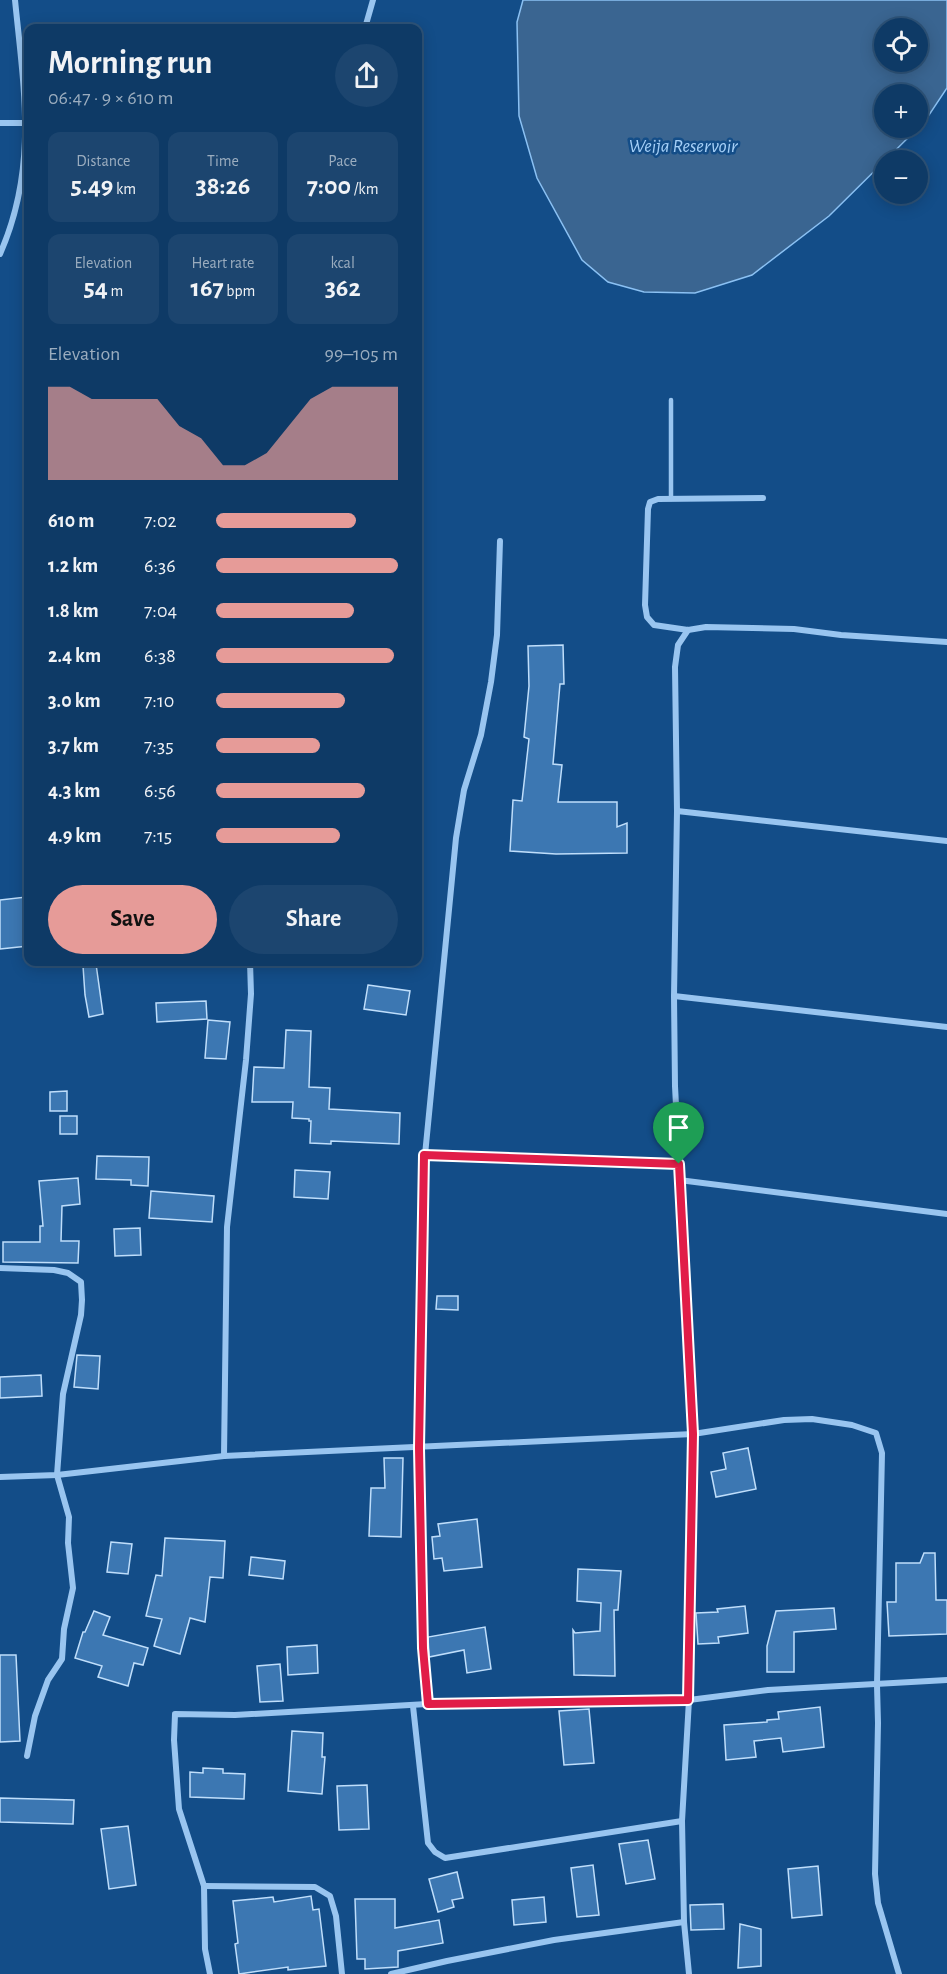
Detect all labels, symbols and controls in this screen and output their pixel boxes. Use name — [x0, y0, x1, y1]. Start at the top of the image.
map controls — [874, 18, 928, 204]
button: locate — [874, 18, 928, 72]
button: share — [335, 44, 398, 107]
text: Morning run — [48, 47, 212, 80]
button: + — [874, 84, 928, 138]
text: 06:47 · 9 × 610 m — [48, 88, 173, 108]
water label: Weija Reservoir — [628, 136, 738, 156]
button: − — [874, 150, 928, 204]
text: Distance — [76, 153, 130, 169]
text: Time — [207, 153, 239, 169]
text: Pace — [328, 153, 357, 169]
text: 5.49 — [71, 173, 113, 199]
text: 38:26 — [196, 173, 250, 199]
text: 7:00 — [307, 173, 351, 199]
text: km — [113, 181, 136, 197]
text: /km — [351, 181, 378, 197]
text: Elevation — [74, 255, 132, 271]
text: Heart rate — [192, 255, 254, 271]
text: kcal — [330, 255, 355, 271]
text: 54 — [83, 275, 108, 301]
text: 167 — [191, 275, 224, 301]
text: 362 — [325, 275, 361, 301]
text: m — [108, 283, 123, 299]
text: bpm — [224, 283, 255, 299]
text: Elevation — [48, 344, 120, 364]
text: 99–105 m — [325, 344, 398, 364]
text: 610 m — [48, 511, 94, 531]
text: 7:02 — [144, 511, 177, 531]
text: 1.2 km — [48, 556, 98, 576]
text: 6:36 — [144, 556, 176, 576]
text: 1.8 km — [48, 601, 99, 621]
text: 7:04 — [144, 601, 177, 621]
text: 2.4 km — [48, 646, 101, 666]
text: 6:38 — [144, 646, 176, 666]
text: 3.0 km — [48, 691, 101, 711]
text: 7:10 — [144, 691, 174, 711]
text: 3.7 km — [48, 736, 99, 756]
text: 7:35 — [144, 736, 174, 756]
text: 4.3 km — [48, 781, 100, 801]
text: 6:56 — [144, 781, 176, 801]
text: 4.9 km — [48, 826, 101, 846]
text: 7:15 — [144, 826, 172, 846]
button: Save — [48, 885, 217, 954]
button: Share — [229, 885, 398, 954]
pin — [653, 1102, 704, 1164]
icon: arrive — [662, 1111, 695, 1144]

